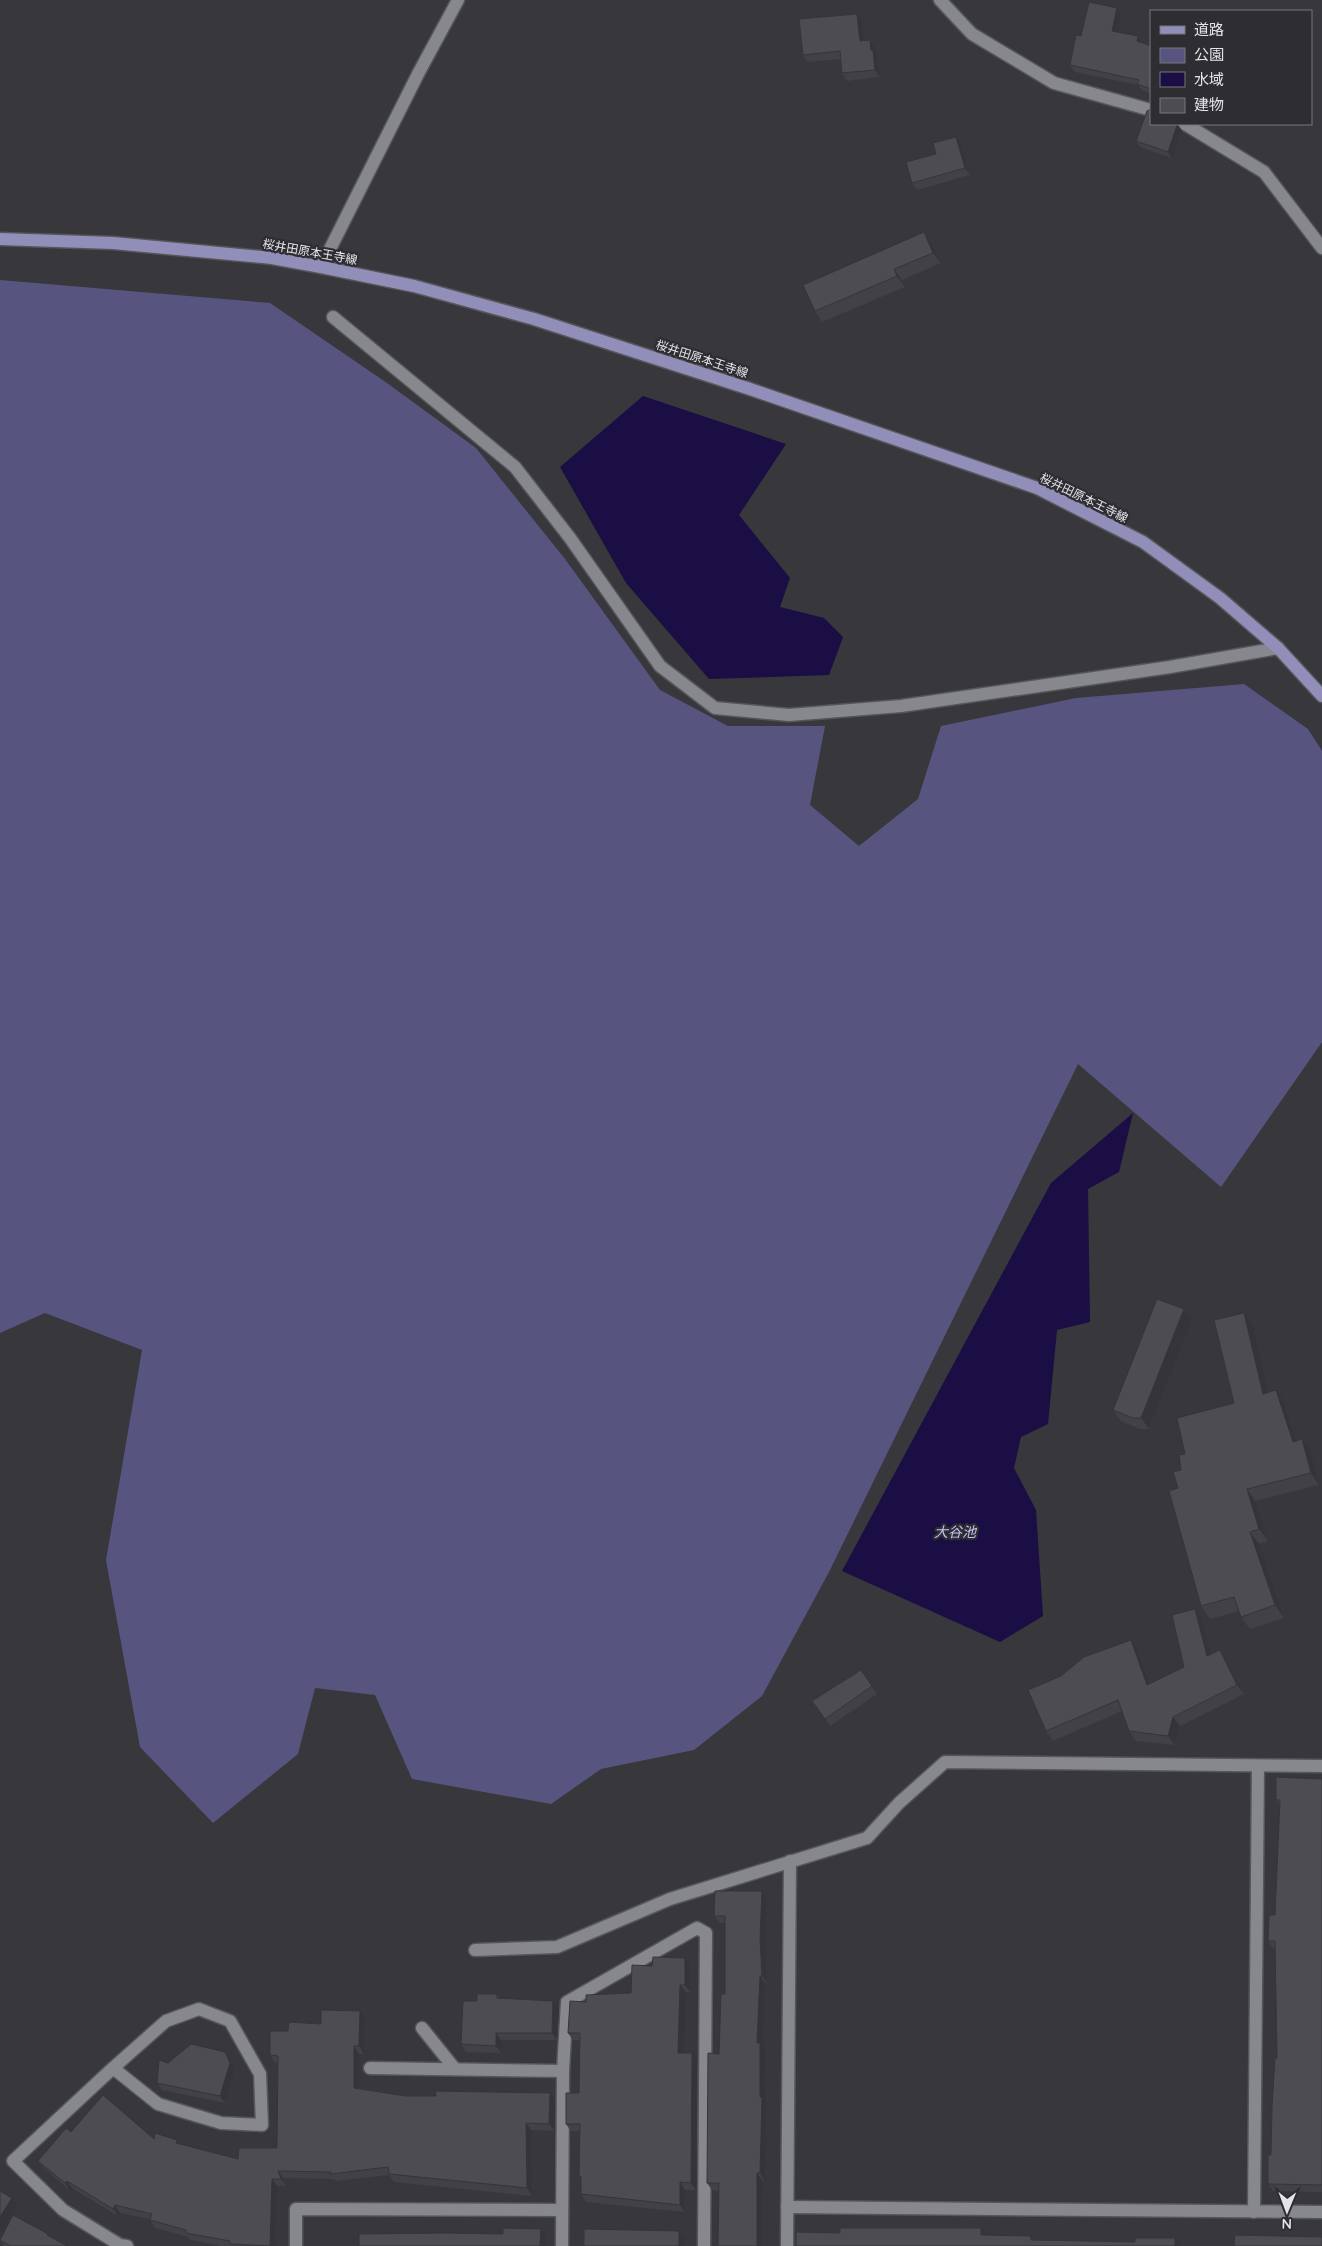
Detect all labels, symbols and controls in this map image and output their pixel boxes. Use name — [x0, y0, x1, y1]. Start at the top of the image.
legend — [1150, 10, 1312, 125]
text: 道路 — [1194, 20, 1224, 39]
text: 公園 — [1194, 45, 1224, 64]
text: 水域 — [1194, 70, 1224, 89]
text: 建物 — [1194, 95, 1224, 114]
street label: 桜井田原本王寺線 — [262, 236, 359, 267]
street label: 桜井田原本王寺線 — [654, 337, 750, 380]
street label: 桜井田原本王寺線 — [1038, 470, 1131, 525]
water label: 大谷池 — [934, 1523, 978, 1541]
north arrow — [1262, 2186, 1312, 2236]
text: N — [1281, 2215, 1292, 2233]

